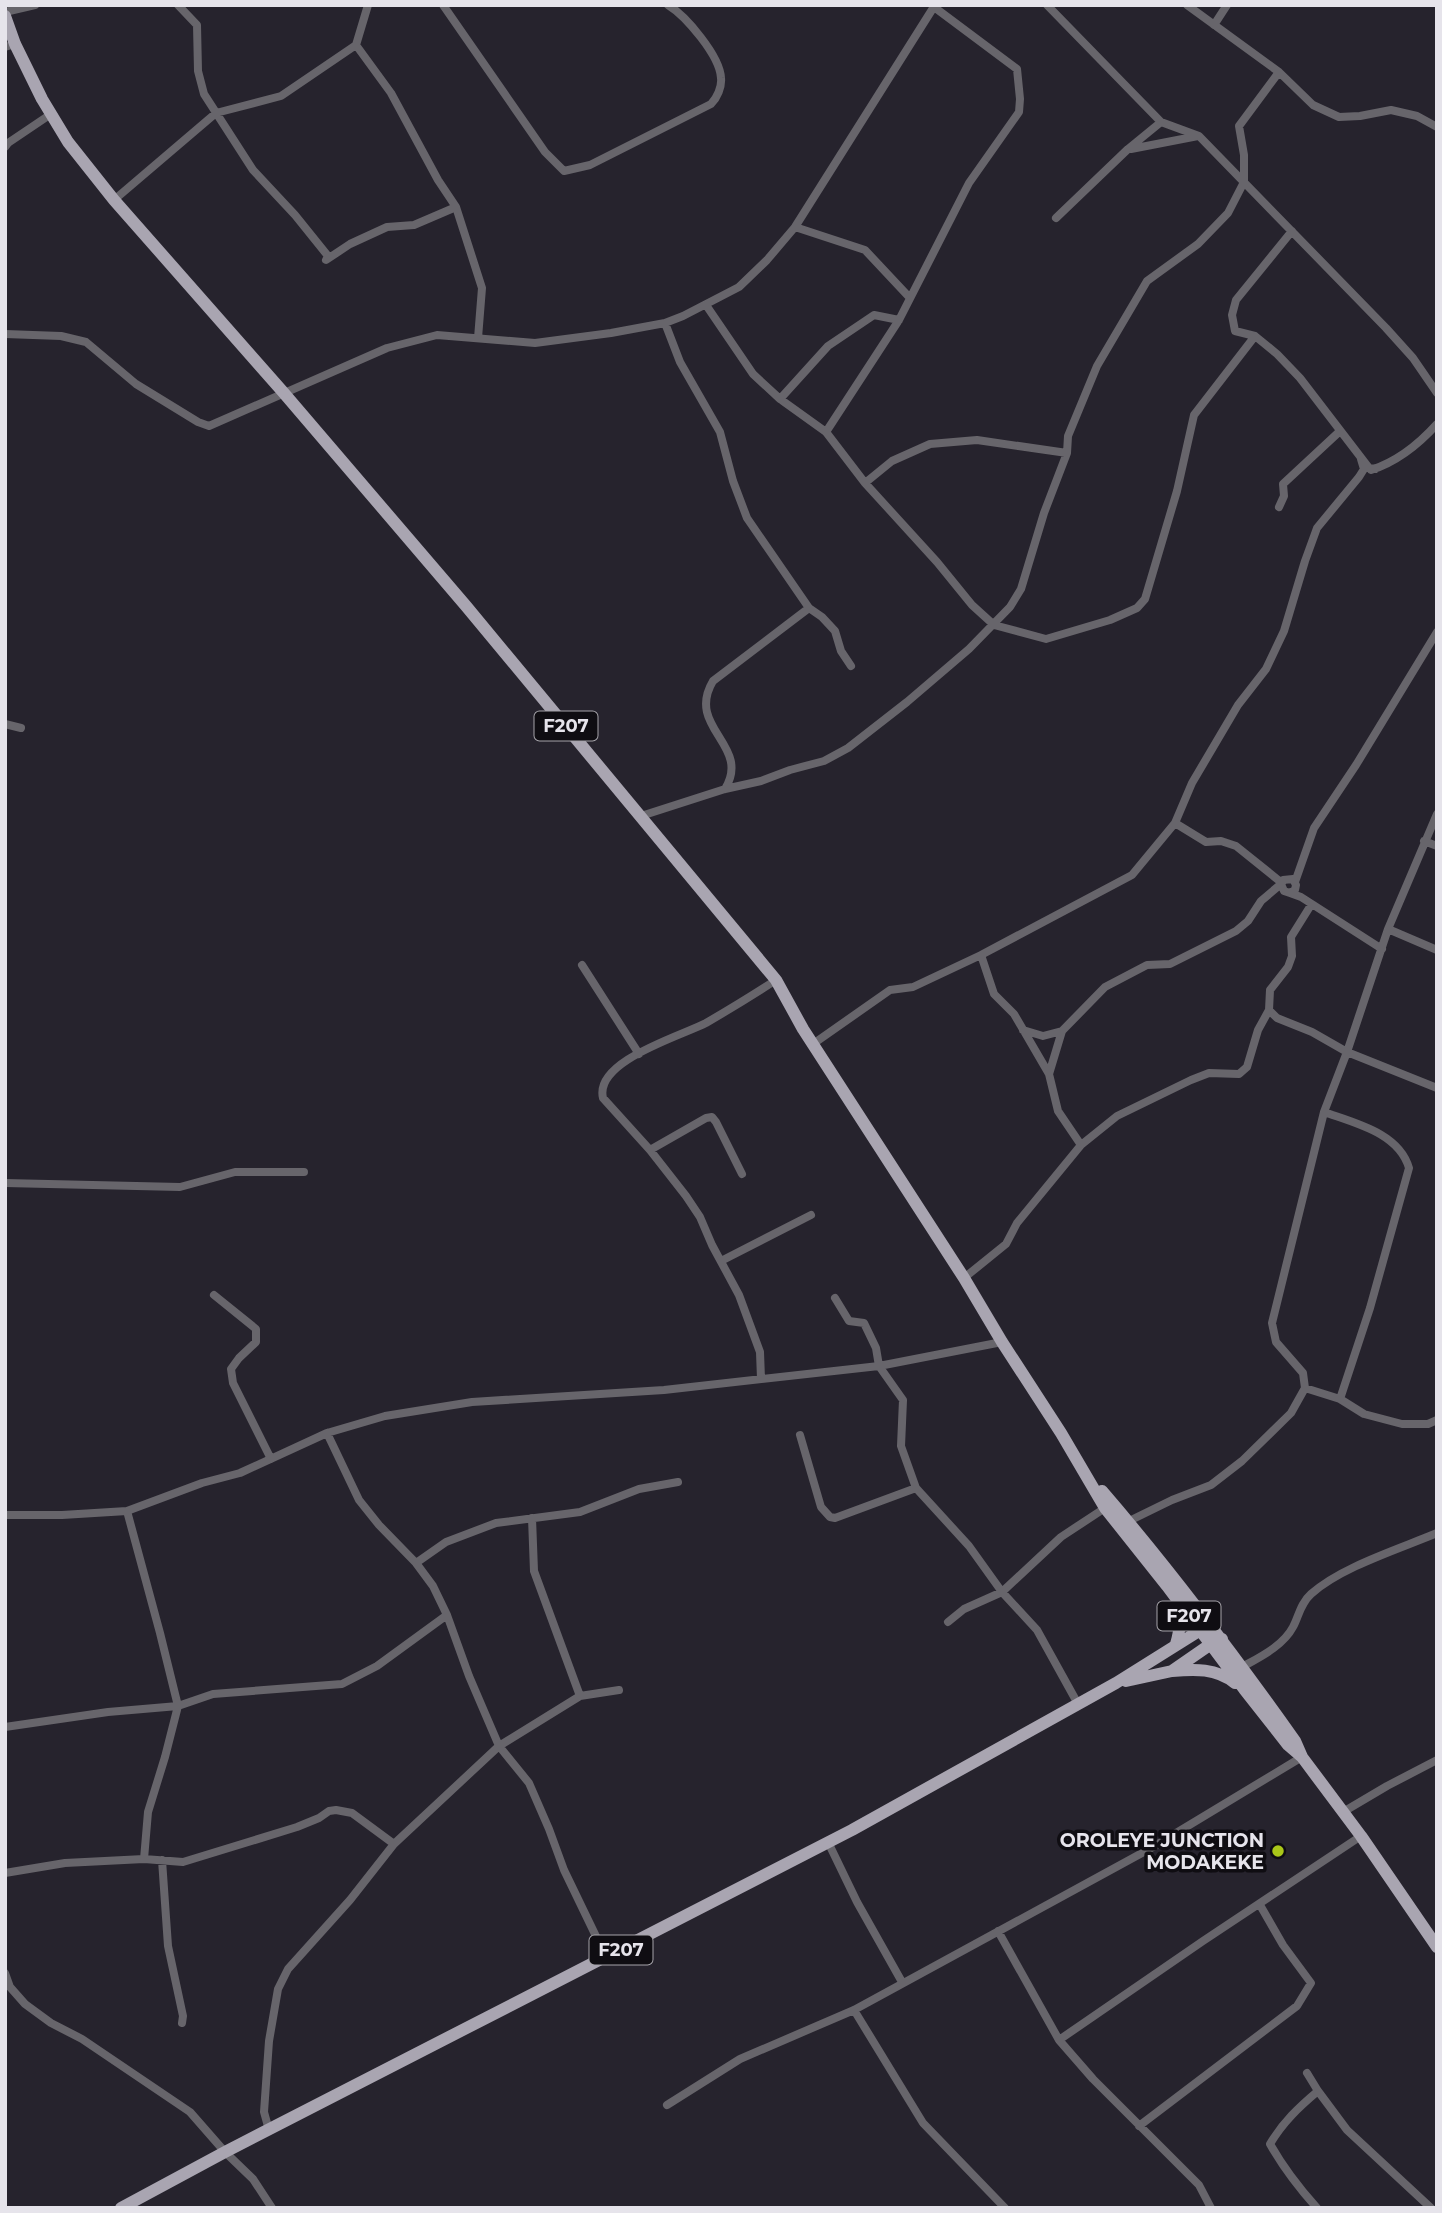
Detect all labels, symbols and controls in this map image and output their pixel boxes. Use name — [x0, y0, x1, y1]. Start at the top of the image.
road number: F207 — [534, 712, 598, 740]
road number: F207 — [1158, 1602, 1220, 1630]
place label: OROLEYE JUNCTION MODAKEKE — [1060, 1829, 1264, 1874]
marker: OROLEYE JUNCTION MODAKEKE — [1270, 1843, 1286, 1859]
road number: F207 — [590, 1936, 652, 1964]

